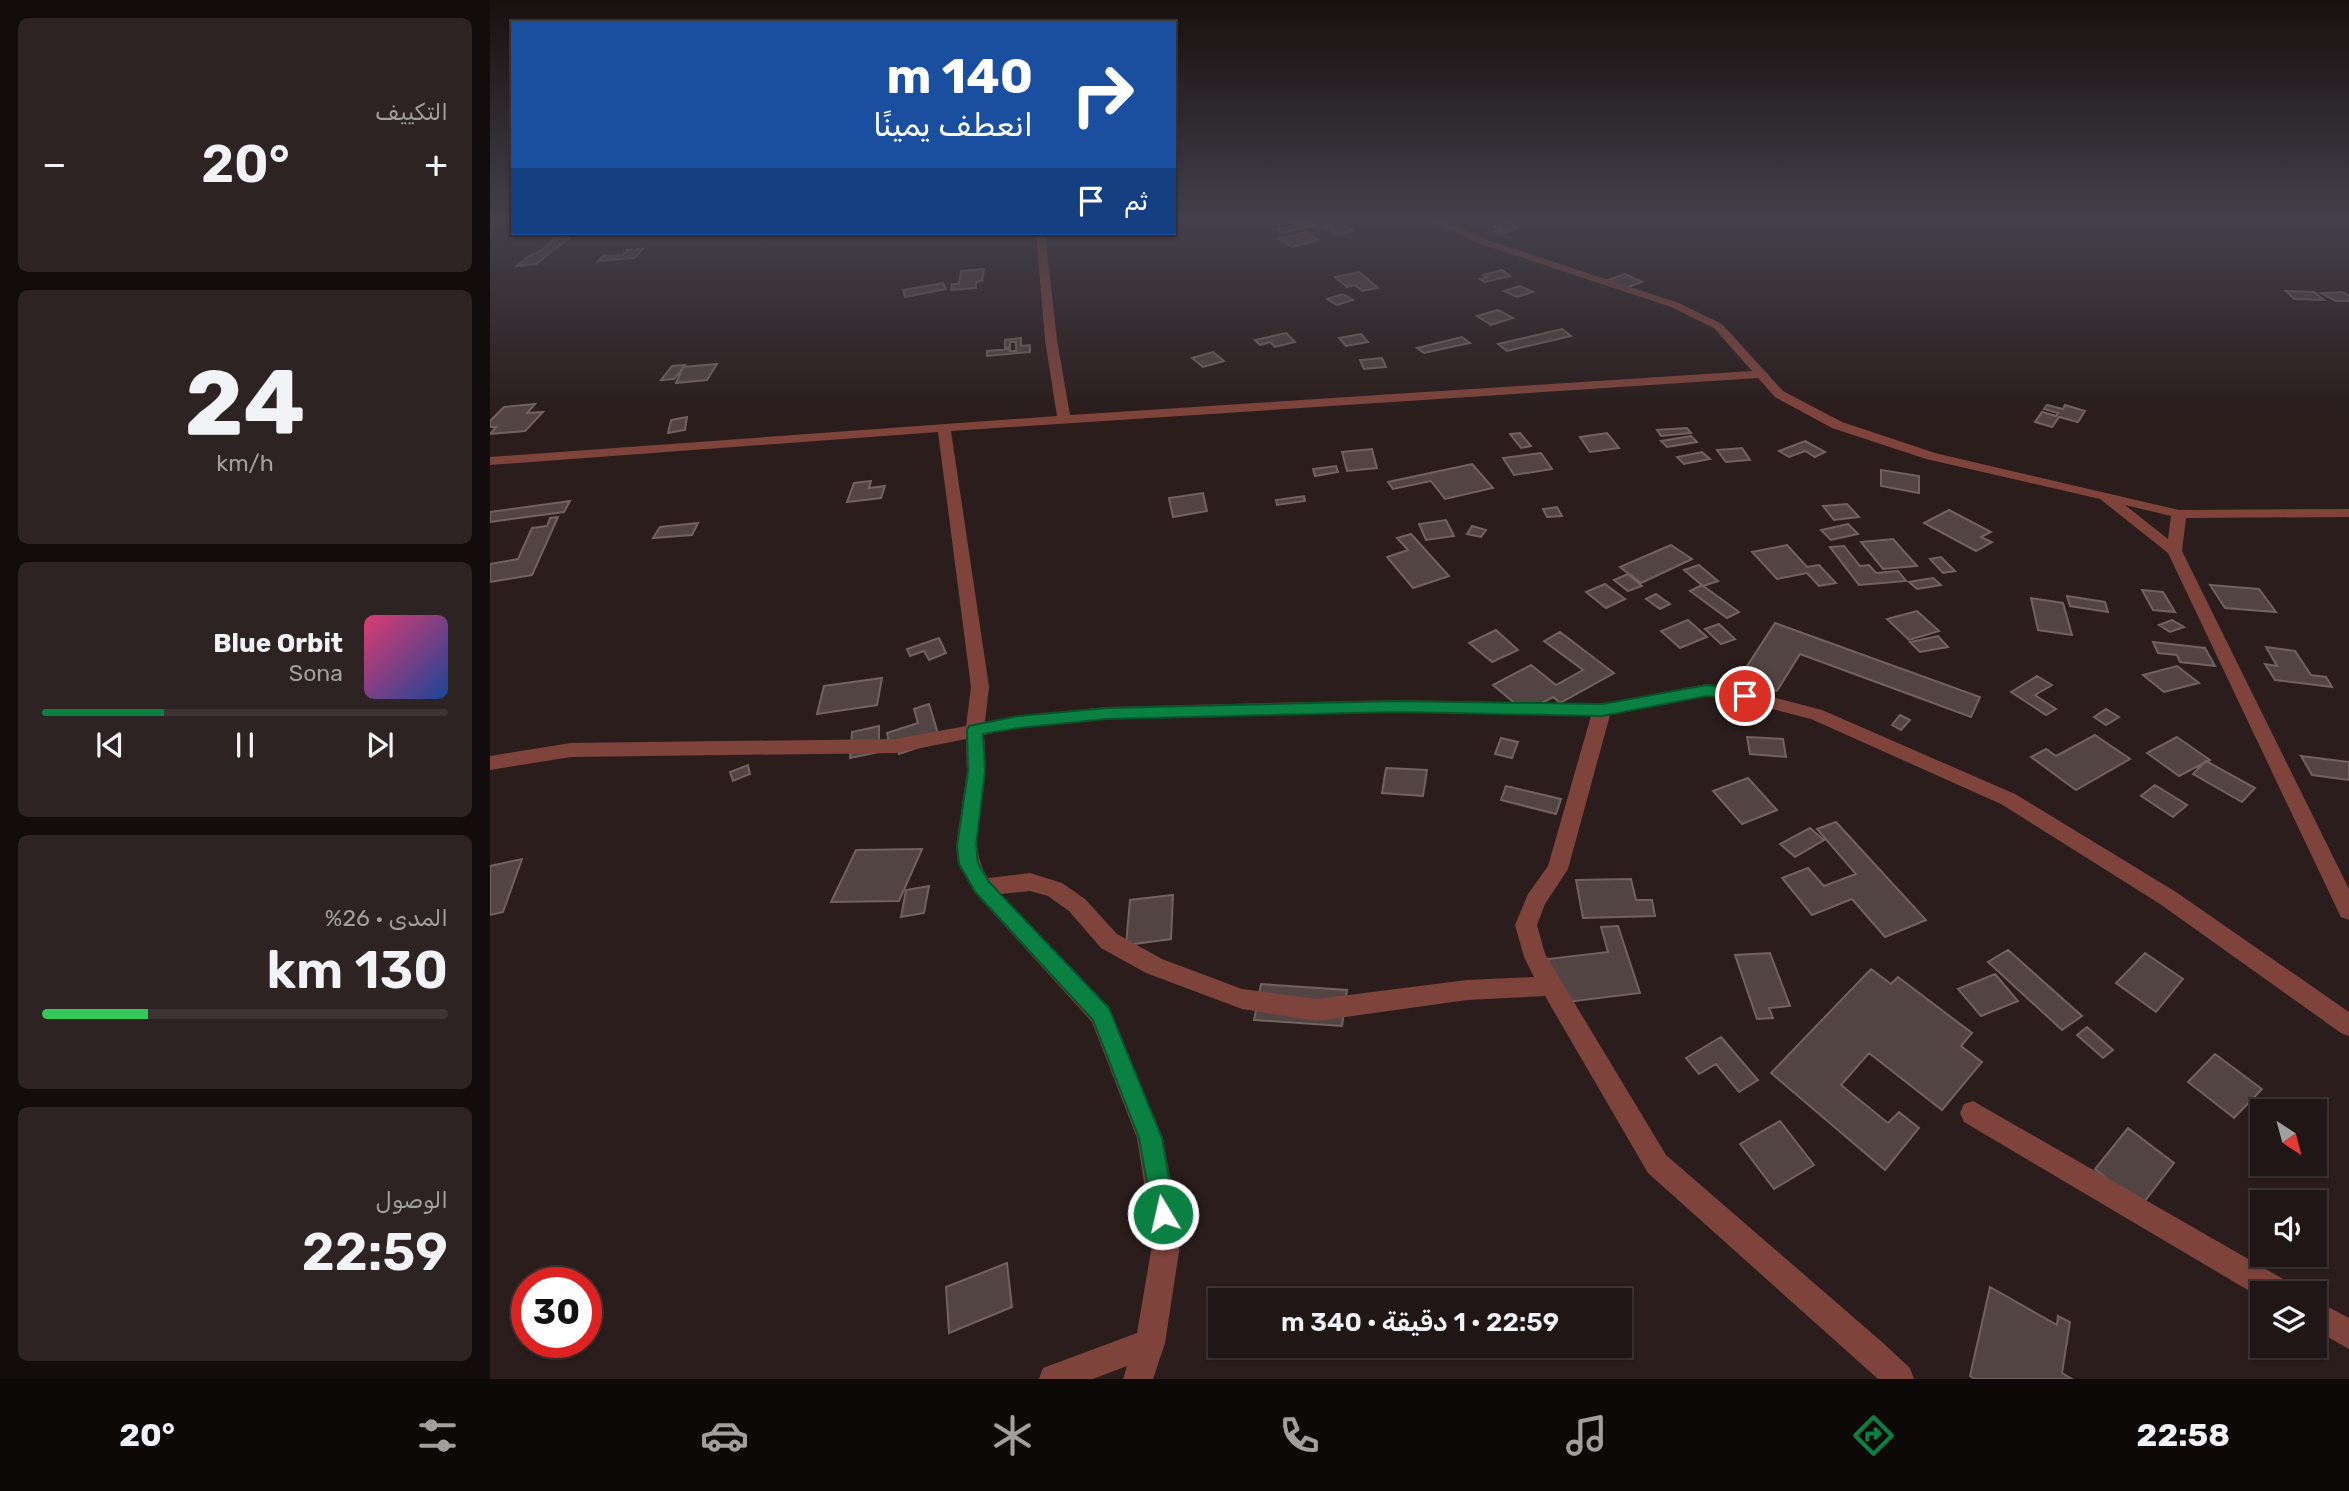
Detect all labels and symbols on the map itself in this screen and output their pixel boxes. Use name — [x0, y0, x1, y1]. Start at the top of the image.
pin — [1715, 666, 1775, 726]
north arrow — [2250, 1099, 2328, 1176]
position arrow — [1126, 1177, 1200, 1251]
speed limit sign: 30 — [511, 1267, 602, 1358]

